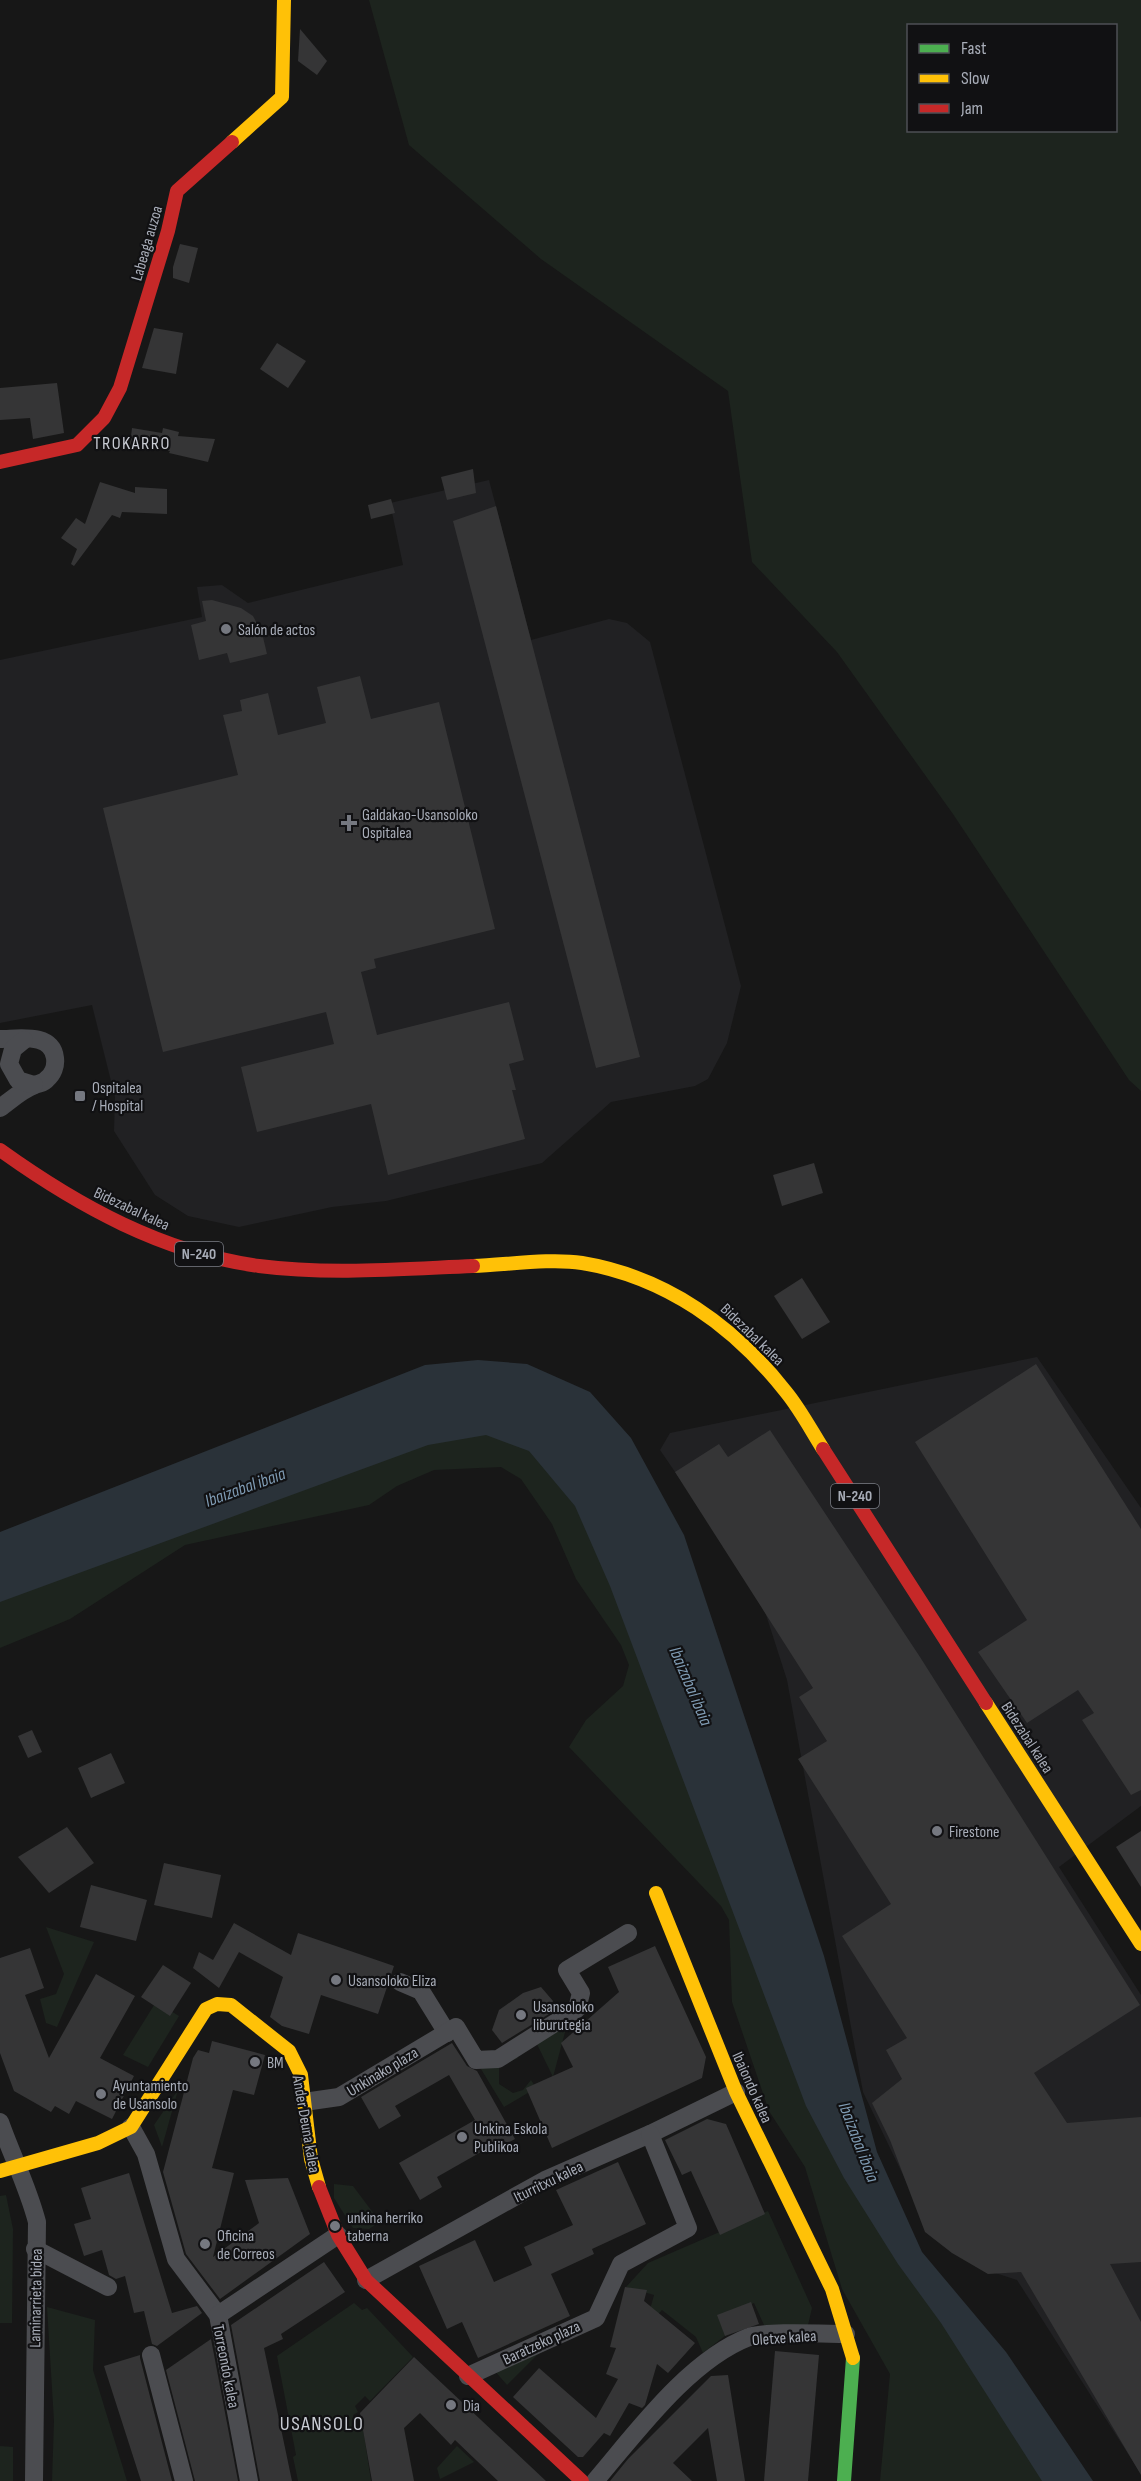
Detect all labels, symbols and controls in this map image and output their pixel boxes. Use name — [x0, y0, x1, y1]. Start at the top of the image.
legend — [907, 24, 1117, 132]
text: Fast — [961, 38, 987, 59]
text: Slow — [961, 68, 990, 89]
text: Jam — [960, 98, 983, 119]
street label: Labeaga auzoa — [128, 204, 167, 283]
district label: TROKARRO — [93, 433, 171, 454]
place label: Salón de actos — [238, 621, 316, 640]
marker: Salón de actos — [219, 622, 233, 636]
place label: Galdakao-Usansoloko Ospitalea — [362, 806, 478, 843]
marker: Galdakao-Usansoloko Ospitalea — [340, 814, 358, 832]
place label: Ospitalea / Hospital — [92, 1079, 143, 1116]
marker: Ospitalea / Hospital — [73, 1089, 87, 1103]
street label: Bidezabal kalea — [91, 1184, 172, 1235]
road number: N-240 — [175, 1242, 223, 1266]
street label: Bidezabal kalea — [716, 1300, 788, 1370]
water label: Ibaizabal ibaia — [202, 1463, 289, 1512]
road number: N-240 — [831, 1484, 879, 1508]
water label: Ibaizabal ibaia — [664, 1643, 717, 1730]
street label: Bidezabal kalea — [997, 1699, 1057, 1777]
place label: Firestone — [949, 1823, 999, 1842]
marker: Firestone — [930, 1824, 944, 1838]
place label: Usansoloko Eliza — [348, 1972, 436, 1991]
marker: Usansoloko Eliza — [329, 1973, 343, 1987]
place label: Usansoloko liburutegia — [533, 1998, 594, 2035]
marker: Usansoloko liburutegia — [514, 2008, 528, 2022]
street label: Unkinako plaza — [344, 2044, 422, 2101]
street label: Ibaiondo kalea — [727, 2049, 776, 2126]
place label: BM — [267, 2054, 284, 2073]
marker: BM — [248, 2055, 262, 2069]
street label: Ander Deuna kalea — [287, 2073, 323, 2174]
place label: Ayuntamiento de Usansolo — [112, 2077, 188, 2114]
marker: Ayuntamiento de Usansolo — [94, 2087, 108, 2101]
water label: Ibaizabal ibaia — [834, 2099, 884, 2186]
place label: Unkina Eskola Publikoa — [474, 2120, 547, 2157]
marker: Unkina Eskola Publikoa — [455, 2130, 469, 2144]
street label: Iturritxu kalea — [511, 2157, 586, 2207]
place label: unkina herriko taberna — [347, 2209, 423, 2246]
marker: unkina herriko taberna — [328, 2219, 342, 2233]
place label: Oficina de Correos — [217, 2227, 275, 2264]
marker: Oficina de Correos — [198, 2237, 212, 2251]
street label: Laminarrieta bidea — [26, 2248, 47, 2348]
street label: Baratzeko plaza — [500, 2317, 583, 2370]
street label: Torreondo kalea — [208, 2323, 243, 2410]
street label: Oletxe kalea — [751, 2327, 817, 2350]
place label: Dia — [463, 2397, 480, 2416]
marker: Dia — [444, 2398, 458, 2412]
district label: USANSOLO — [280, 2412, 364, 2436]

